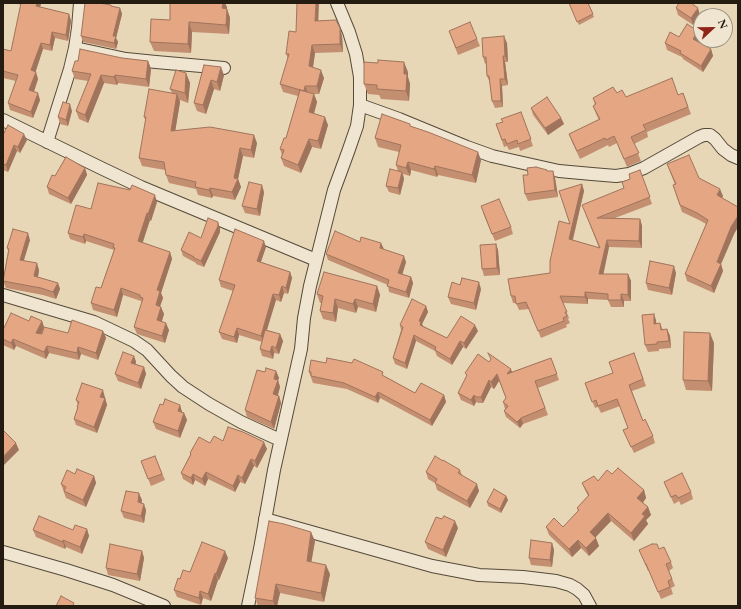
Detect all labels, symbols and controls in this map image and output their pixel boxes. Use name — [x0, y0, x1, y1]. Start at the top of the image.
north arrow — [693, 8, 733, 48]
text: N — [715, 17, 731, 31]

